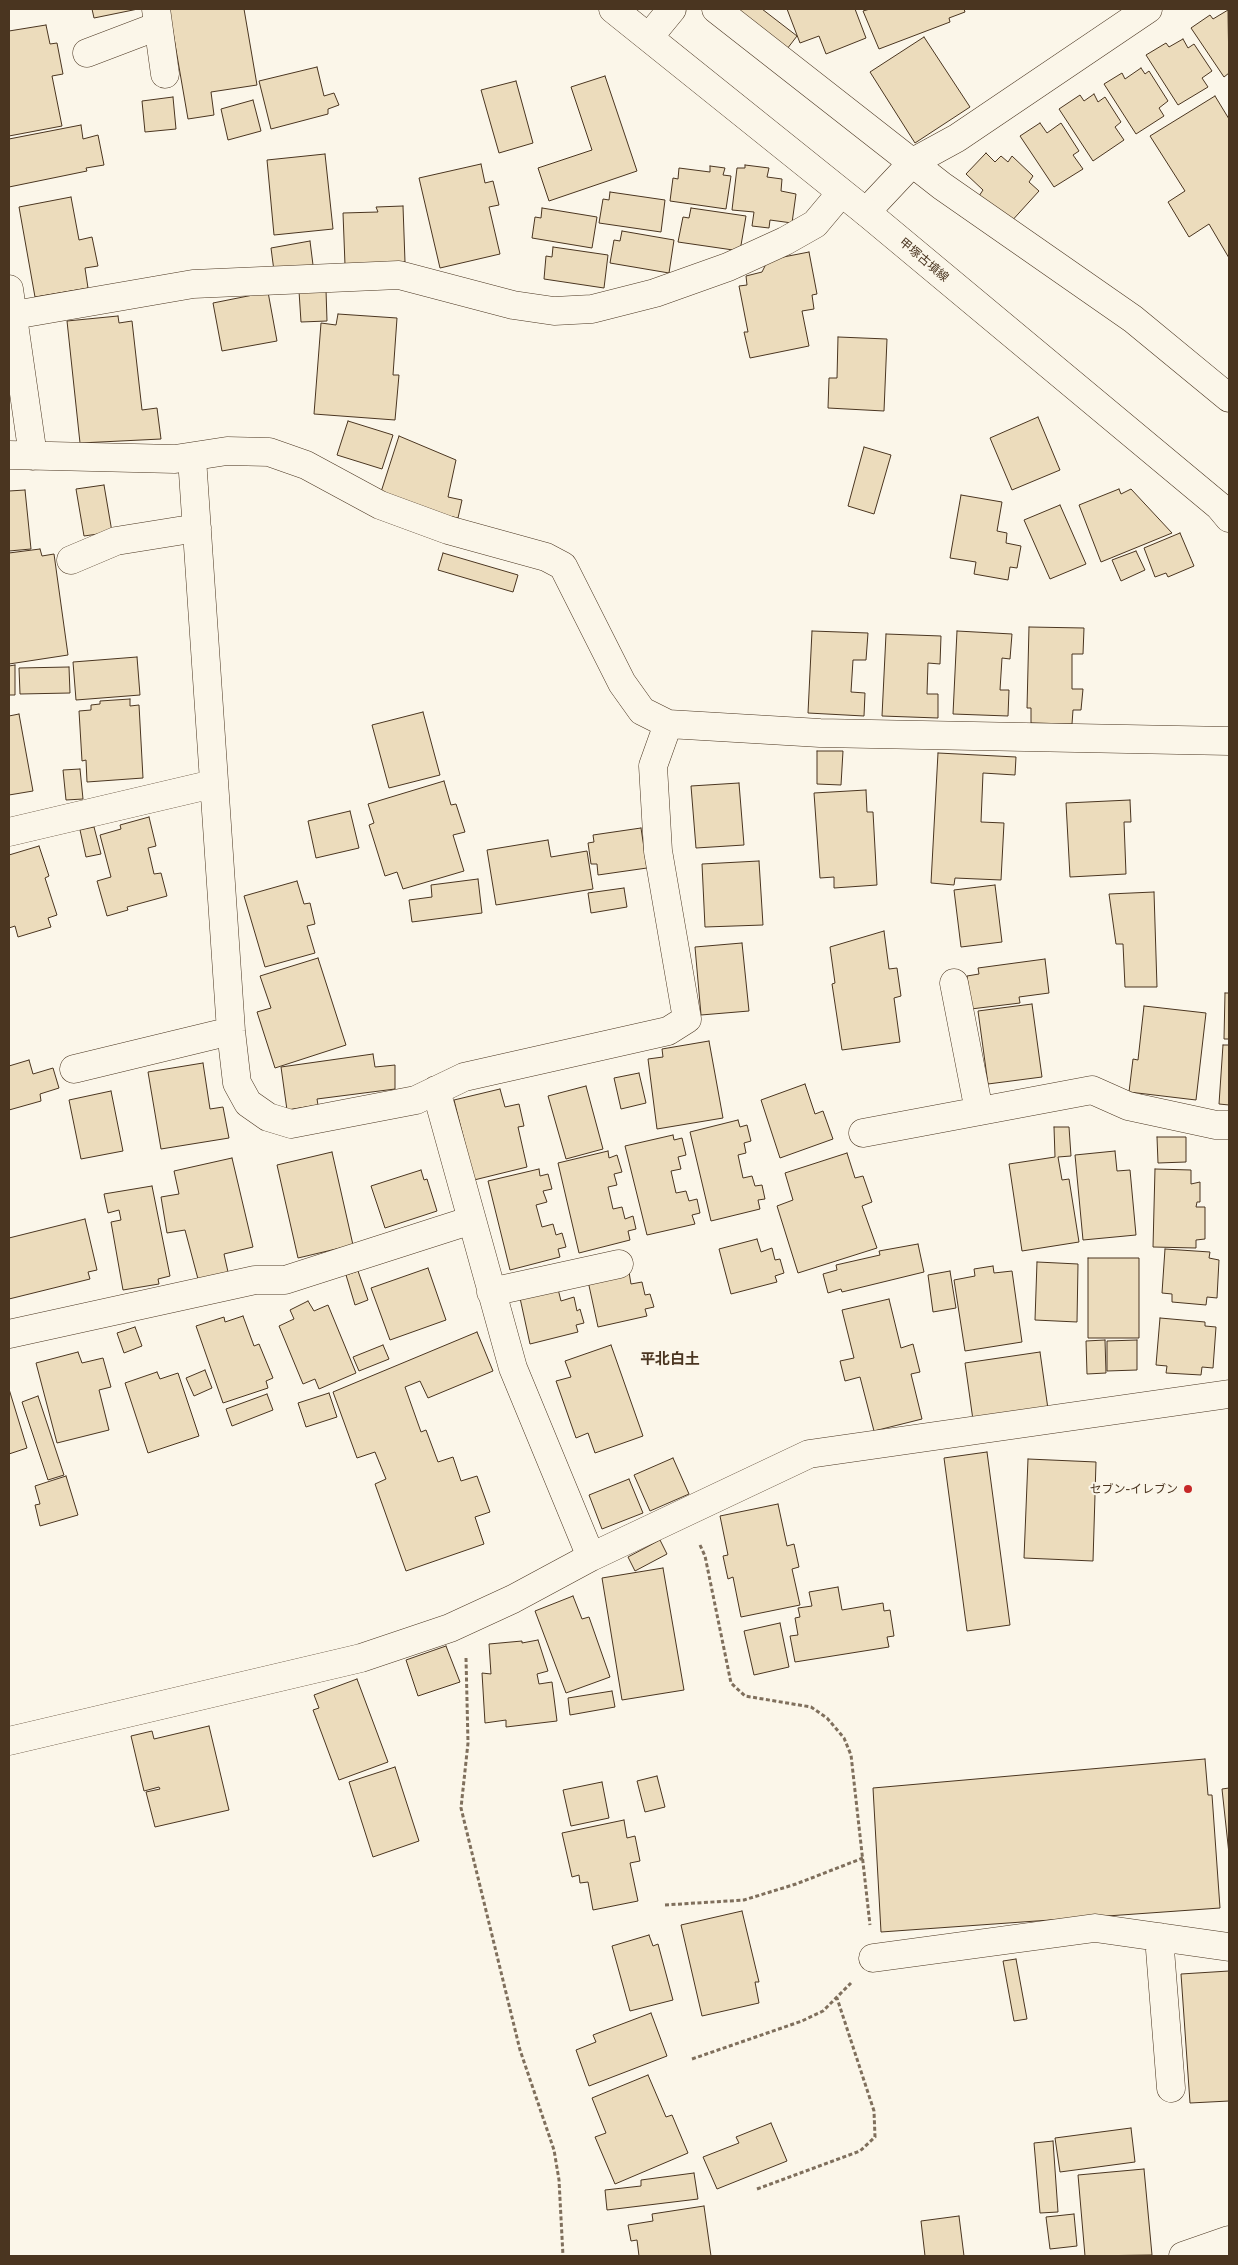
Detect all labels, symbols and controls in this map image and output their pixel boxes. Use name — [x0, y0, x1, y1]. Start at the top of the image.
street label: 甲塚古墳線 — [896, 235, 952, 285]
district label: 平北白土 — [640, 1350, 700, 1368]
place label: セブン-イレブン — [1089, 1482, 1178, 1496]
marker: セブン-イレブン — [1182, 1483, 1194, 1495]

